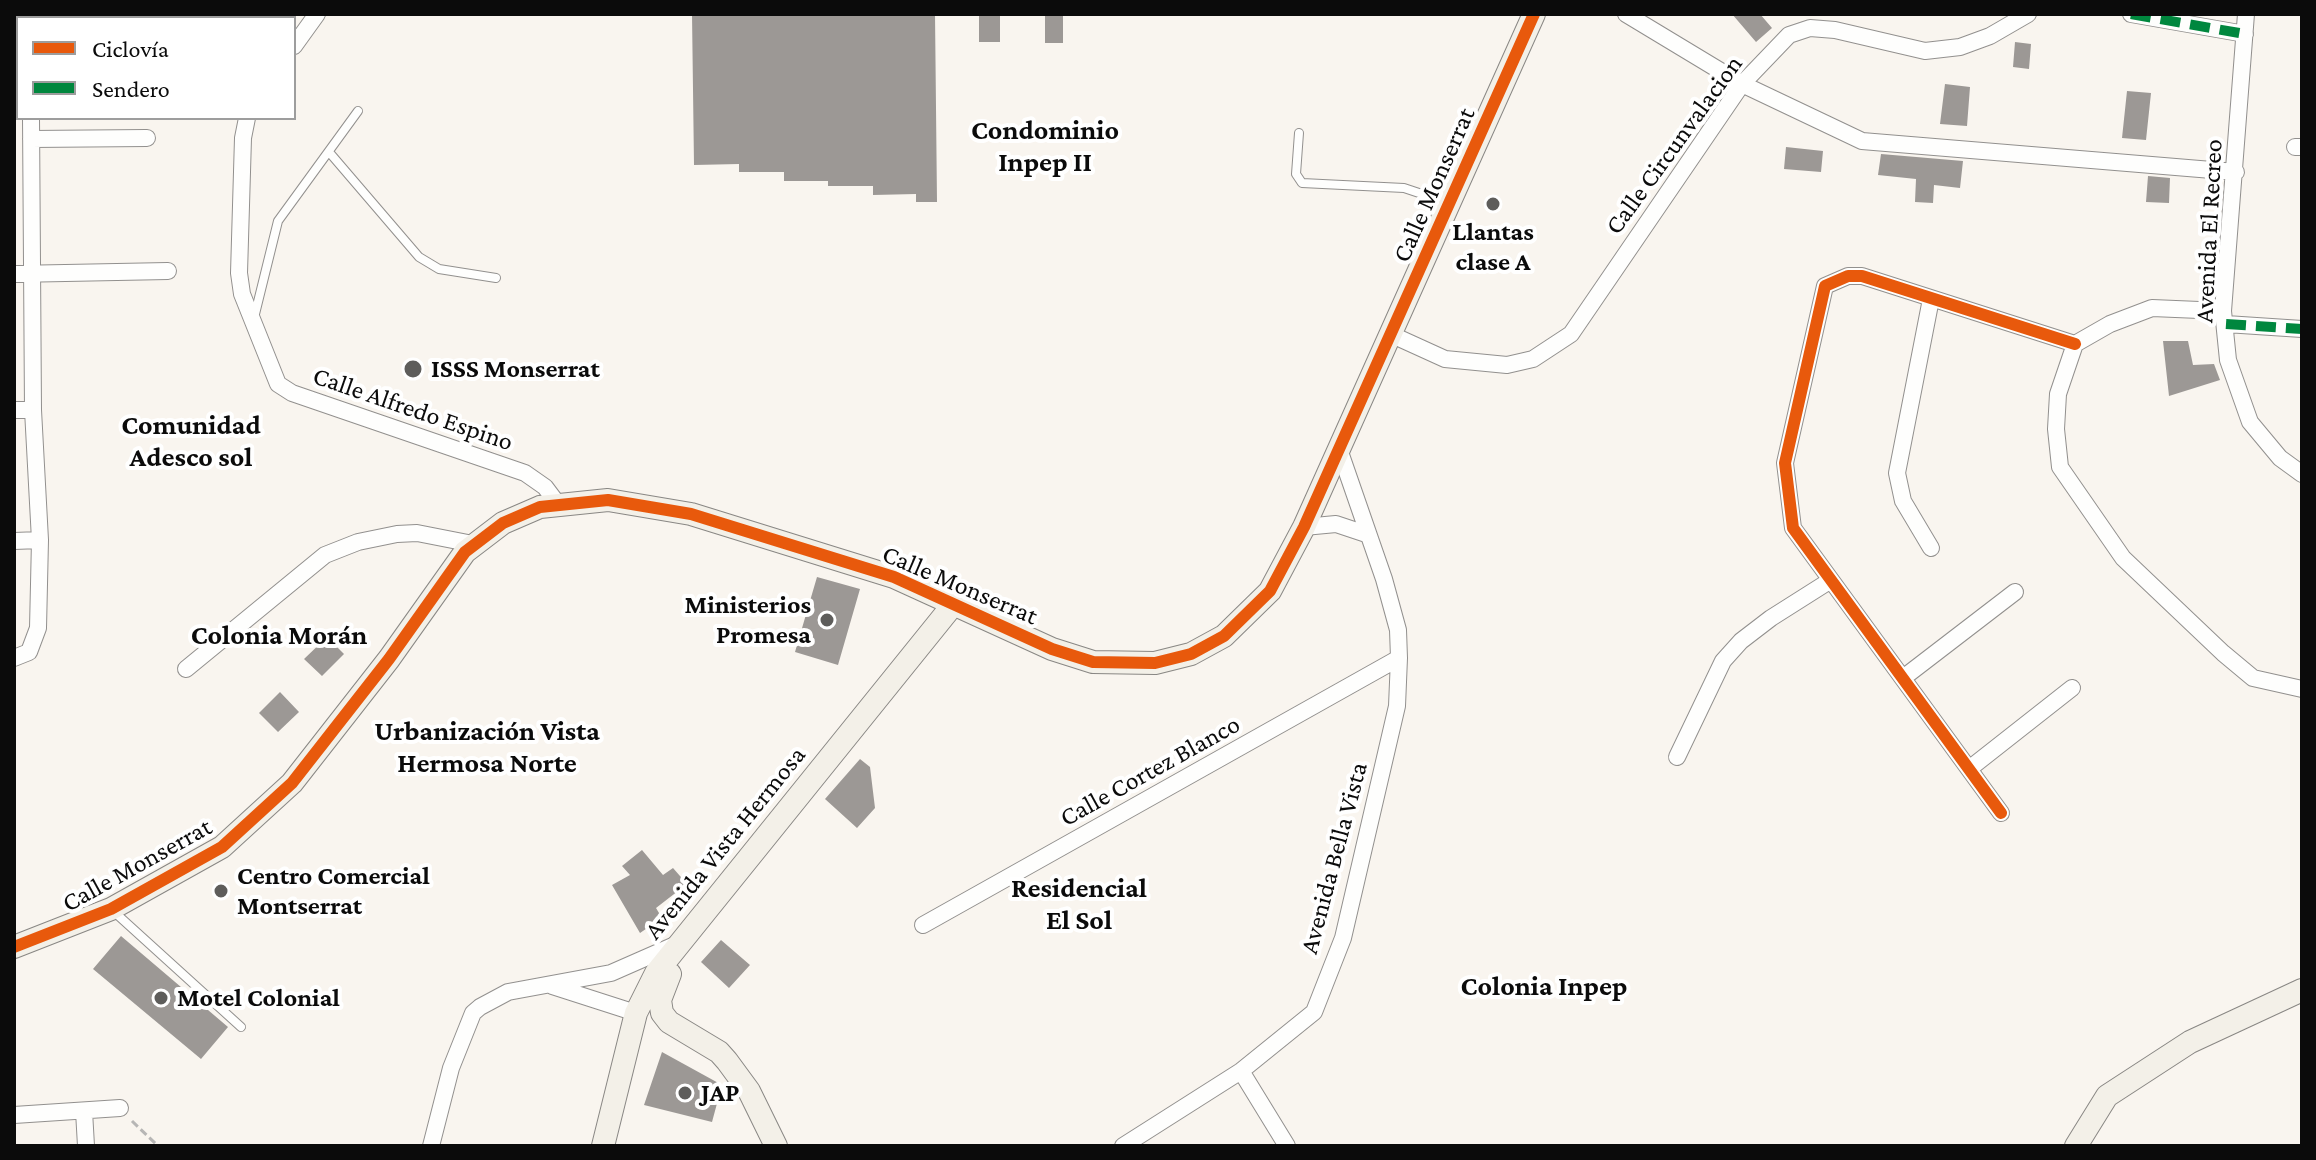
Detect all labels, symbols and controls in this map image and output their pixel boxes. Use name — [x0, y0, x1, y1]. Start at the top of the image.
legend — [16, 16, 296, 120]
text: Ciclovía — [92, 35, 169, 62]
street label: Calle Circunvalacion — [1599, 49, 1749, 241]
text: Sendero — [92, 75, 170, 102]
street label: Calle Monserrat — [1386, 103, 1482, 267]
district label: Condominio Inpep II — [971, 113, 1119, 179]
street label: Avenida El Recreo — [2189, 138, 2229, 324]
marker: Llantas clase A — [1484, 195, 1502, 213]
place label: Llantas clase A — [1452, 216, 1534, 278]
place label: ISSS Monserrat — [431, 353, 600, 385]
marker: ISSS Monserrat — [402, 358, 424, 380]
street label: Calle Alfredo Espino — [309, 360, 517, 458]
district label: Comunidad Adesco sol — [121, 408, 261, 474]
street label: Calle Monserrat — [878, 538, 1042, 632]
place label: Ministerios Promesa — [685, 589, 811, 650]
marker: Ministerios Promesa — [818, 611, 836, 629]
district label: Colonia Morán — [191, 618, 367, 652]
street label: Calle Cortez Blanco — [1055, 709, 1245, 833]
district label: Urbanización Vista Hermosa Norte — [374, 714, 600, 780]
street label: Avenida Vista Hermosa — [638, 740, 812, 946]
street label: Avenida Bella Vista — [1293, 759, 1375, 957]
street label: Calle Monserrat — [57, 811, 217, 919]
place label: Centro Comercial Montserrat — [237, 860, 430, 922]
district label: Residencial El Sol — [1011, 871, 1147, 937]
marker: Centro Comercial Montserrat — [212, 882, 230, 900]
district label: Colonia Inpep — [1461, 969, 1627, 1003]
place label: Motel Colonial — [177, 982, 340, 1014]
marker: Motel Colonial — [152, 989, 170, 1007]
place label: JAP — [701, 1077, 740, 1109]
marker: JAP — [676, 1084, 694, 1102]

